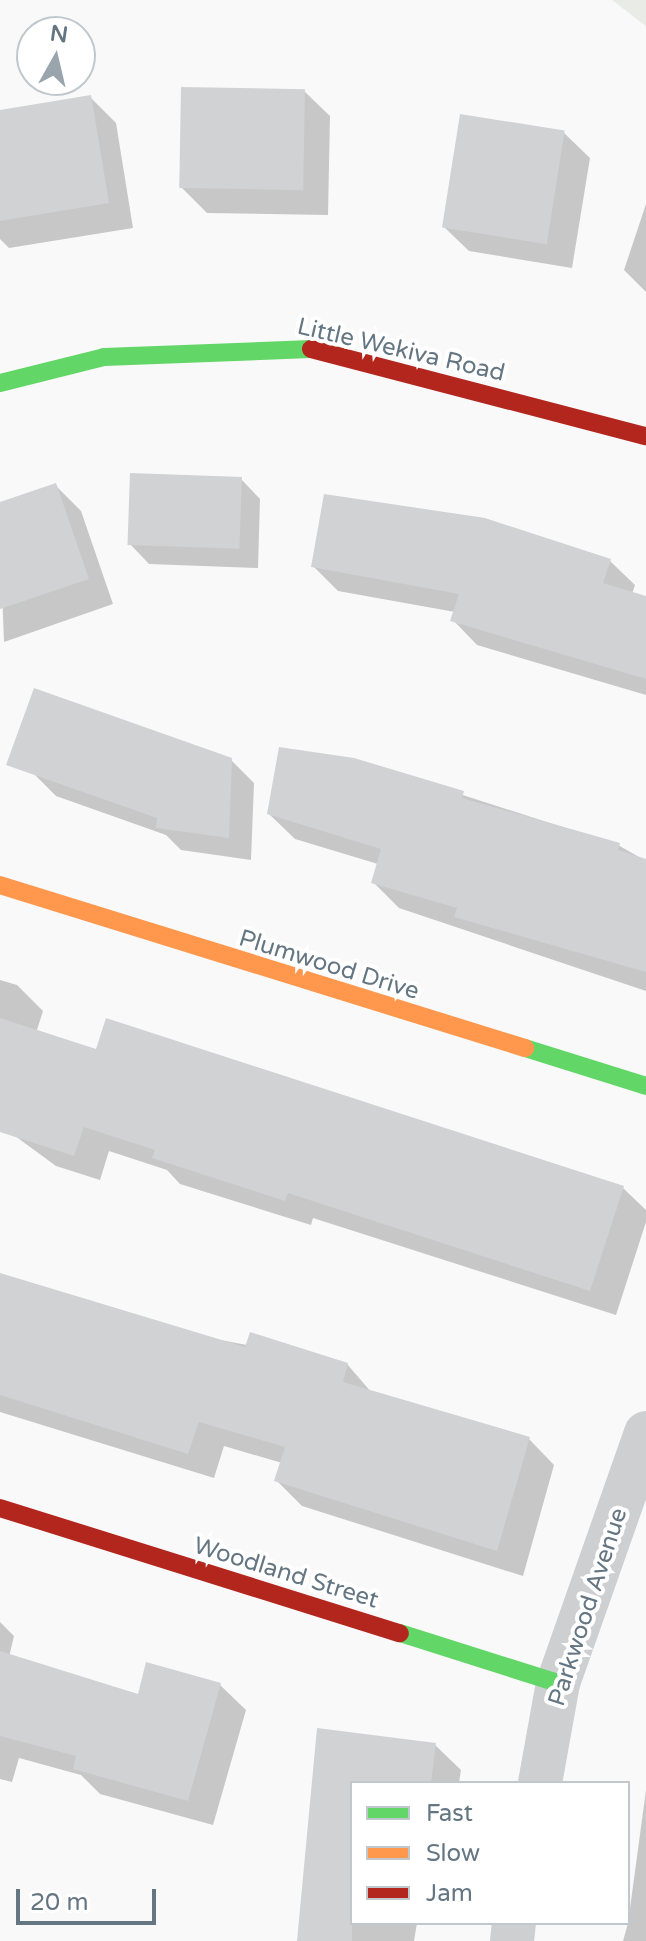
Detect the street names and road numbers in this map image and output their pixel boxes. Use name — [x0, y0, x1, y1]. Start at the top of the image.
street label: Little Wekiva Road — [294, 312, 508, 388]
street label: Plumwood Drive — [235, 924, 423, 1006]
street label: Parkwood Avenue — [542, 1504, 634, 1710]
street label: Woodland Street — [190, 1531, 382, 1615]

